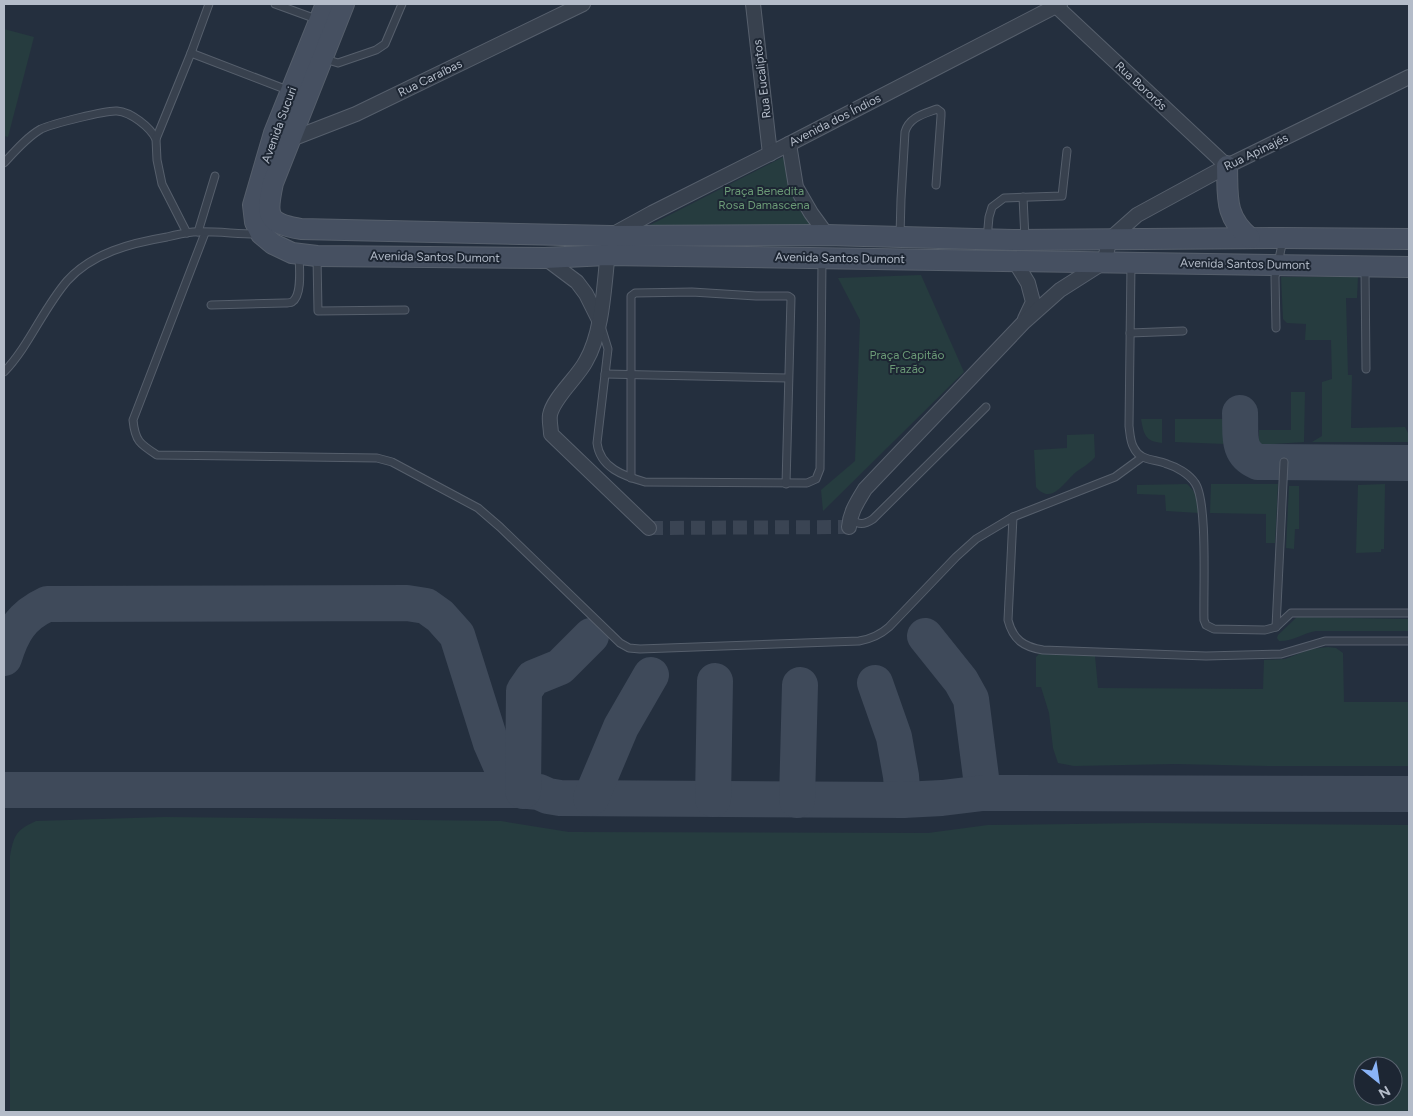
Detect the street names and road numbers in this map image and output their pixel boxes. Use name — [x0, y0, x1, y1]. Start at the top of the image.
street label: Rua Eucaliptos — [750, 38, 774, 119]
street label: Rua Caraíbas — [396, 56, 465, 100]
street label: Rua Bororós — [1112, 59, 1170, 114]
street label: Avenida Sucuri — [259, 85, 299, 165]
street label: Avenida dos Índios — [787, 91, 884, 149]
street label: Rua Apinajés — [1222, 130, 1291, 174]
street label: Avenida Santos Dumont — [370, 249, 500, 265]
street label: Avenida Santos Dumont — [775, 250, 905, 266]
street label: Avenida Santos Dumont — [1180, 256, 1310, 272]

